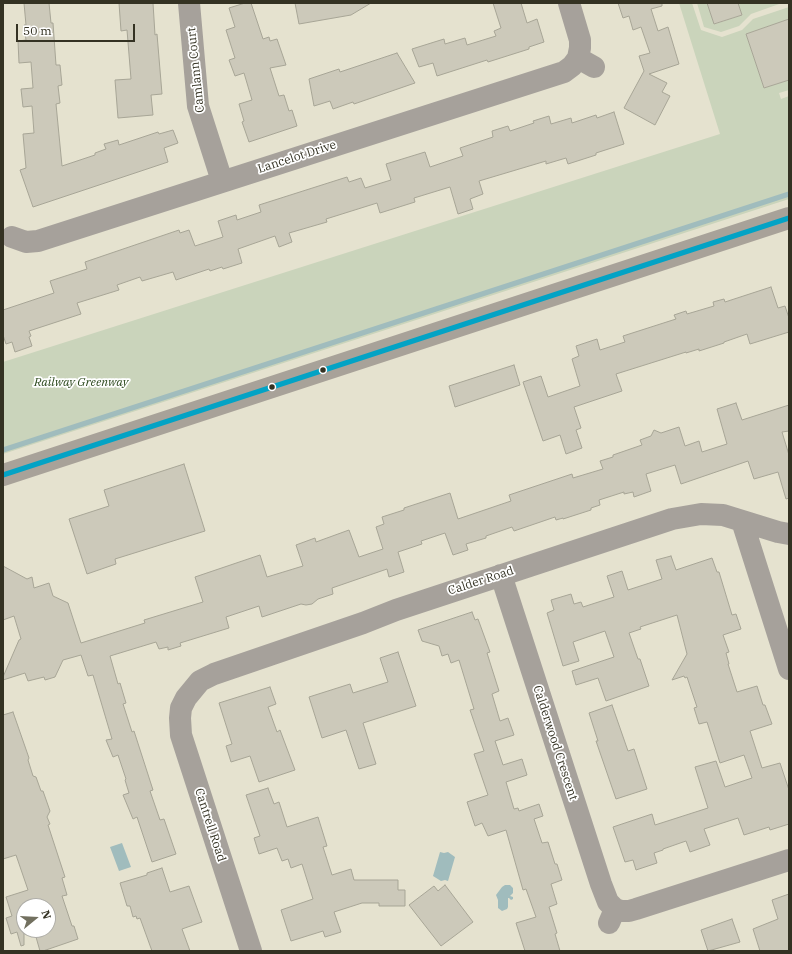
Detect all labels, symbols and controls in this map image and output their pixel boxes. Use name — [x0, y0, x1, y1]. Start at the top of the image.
scale bar — [18, 16, 137, 42]
text: 50 m — [23, 23, 52, 38]
street label: Camlann Court — [184, 27, 208, 113]
street label: Lancelot Drive — [256, 138, 338, 176]
unlabelled marker — [318, 365, 328, 375]
park label: Railway Greenway — [34, 376, 128, 390]
unlabelled marker — [267, 382, 277, 392]
street label: Calder Road — [446, 564, 516, 598]
street label: Calderwood Crescent — [530, 684, 580, 802]
street label: Cantrell Road — [191, 786, 229, 864]
north arrow — [16, 898, 56, 938]
text: N — [38, 908, 54, 921]

